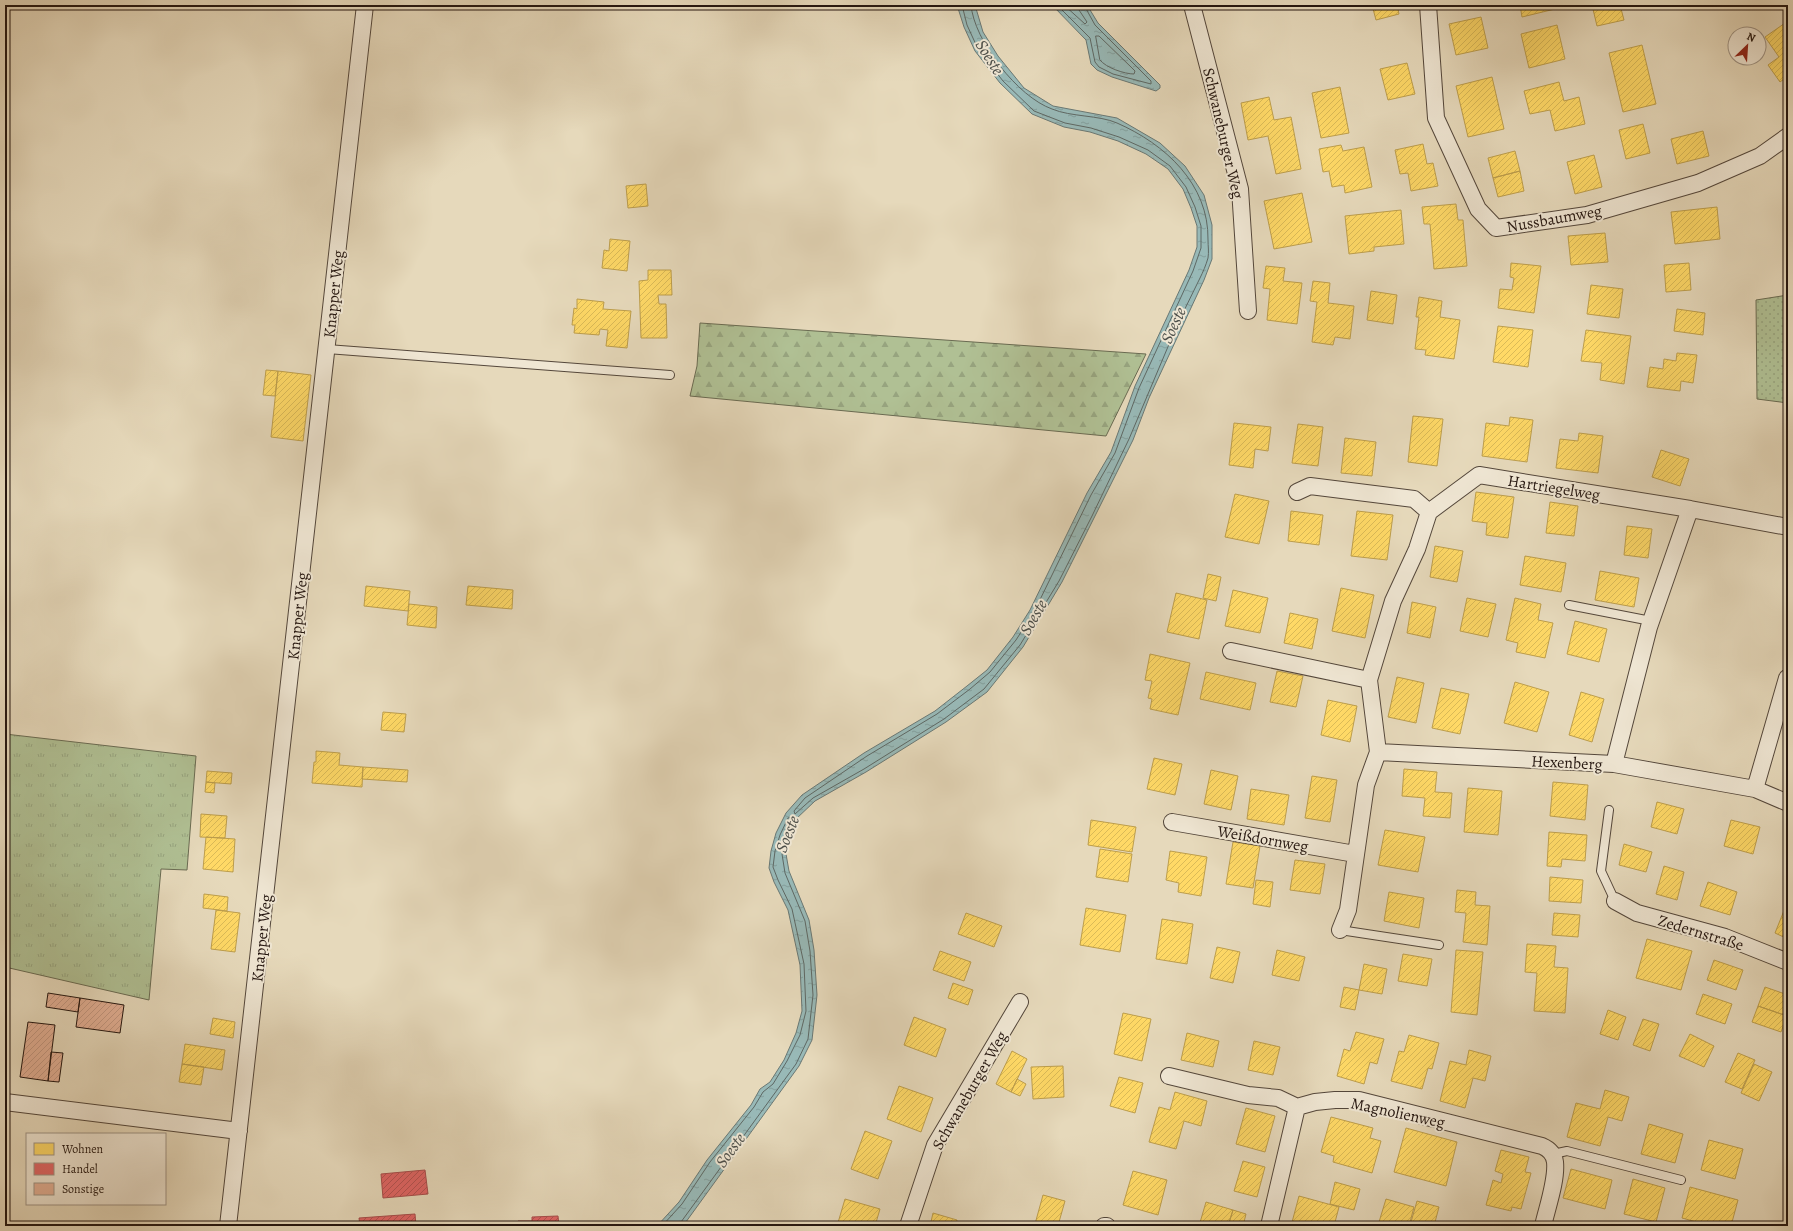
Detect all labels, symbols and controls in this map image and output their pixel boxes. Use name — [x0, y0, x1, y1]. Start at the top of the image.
north arrow — [1727, 26, 1767, 66]
text: N — [1744, 29, 1758, 46]
water label: Soeste — [970, 35, 1009, 79]
street label: Schwaneburger Weg — [1197, 66, 1249, 201]
street label: Nussbaumweg — [1505, 200, 1604, 238]
street label: Knapper Weg — [318, 249, 350, 339]
water label: Soeste — [1155, 303, 1192, 347]
street label: Hartriegelweg — [1506, 470, 1602, 506]
street label: Knapper Weg — [282, 571, 314, 661]
water label: Soeste — [1014, 595, 1053, 639]
street label: Hexenberg — [1531, 750, 1603, 776]
water label: Soeste — [770, 812, 805, 856]
street label: Weißdornweg — [1215, 820, 1310, 858]
street label: Knapper Weg — [246, 893, 278, 983]
street label: Zedernstraße — [1655, 910, 1746, 956]
street label: Schwaneburger Weg — [927, 1027, 1013, 1154]
street label: Magnolienweg — [1349, 1092, 1447, 1134]
water label: Soeste — [710, 1128, 751, 1172]
legend — [26, 1133, 166, 1205]
text: Wohnen — [61, 1141, 104, 1157]
text: Handel — [62, 1161, 98, 1177]
text: Sonstige — [62, 1181, 104, 1197]

